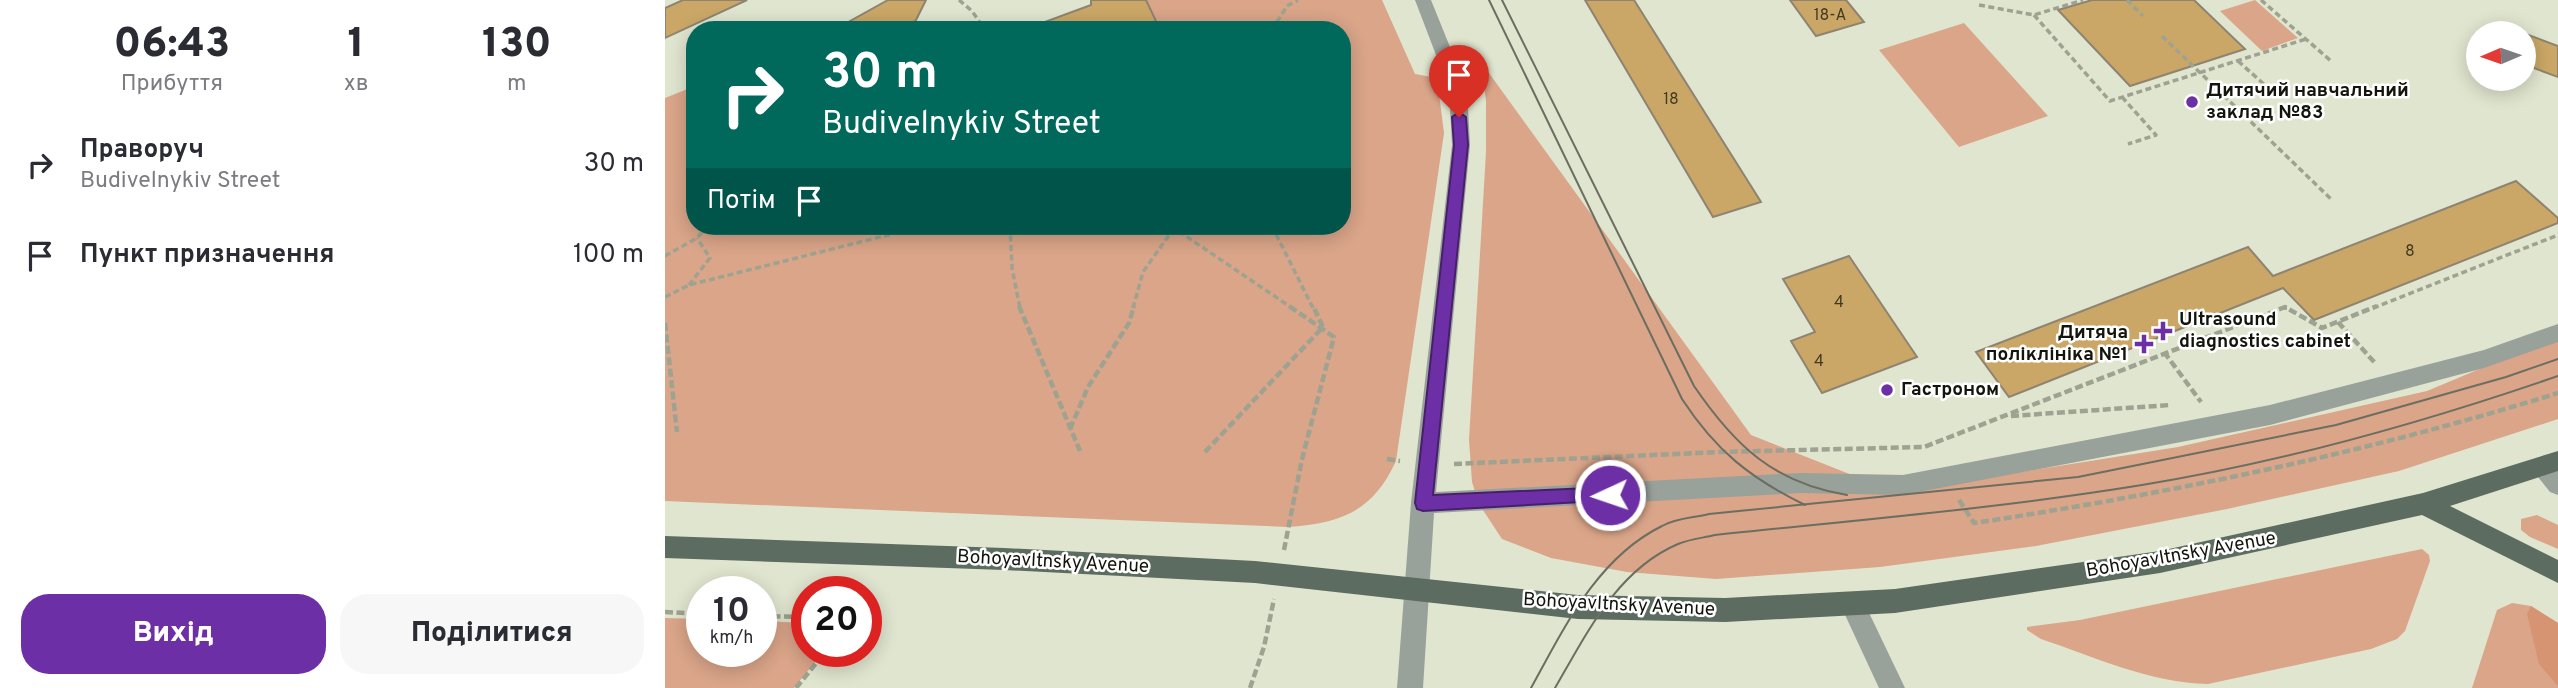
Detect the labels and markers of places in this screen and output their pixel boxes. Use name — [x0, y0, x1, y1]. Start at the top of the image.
pin — [1429, 45, 1489, 117]
place label: Дитячий навчальний заклад №83 — [2206, 79, 2409, 125]
marker: Дитячий навчальний заклад №83 — [2184, 94, 2200, 110]
place label: Ultrasound diagnostics cabinet — [2179, 308, 2351, 354]
place label: Дитяча поліклініка №1 — [1986, 321, 2128, 367]
marker: Ultrasound diagnostics cabinet — [2153, 321, 2173, 341]
marker: Дитяча поліклініка №1 — [2134, 334, 2154, 354]
place label: Гастроном — [1901, 378, 1999, 402]
marker: Гастроном — [1879, 382, 1895, 398]

